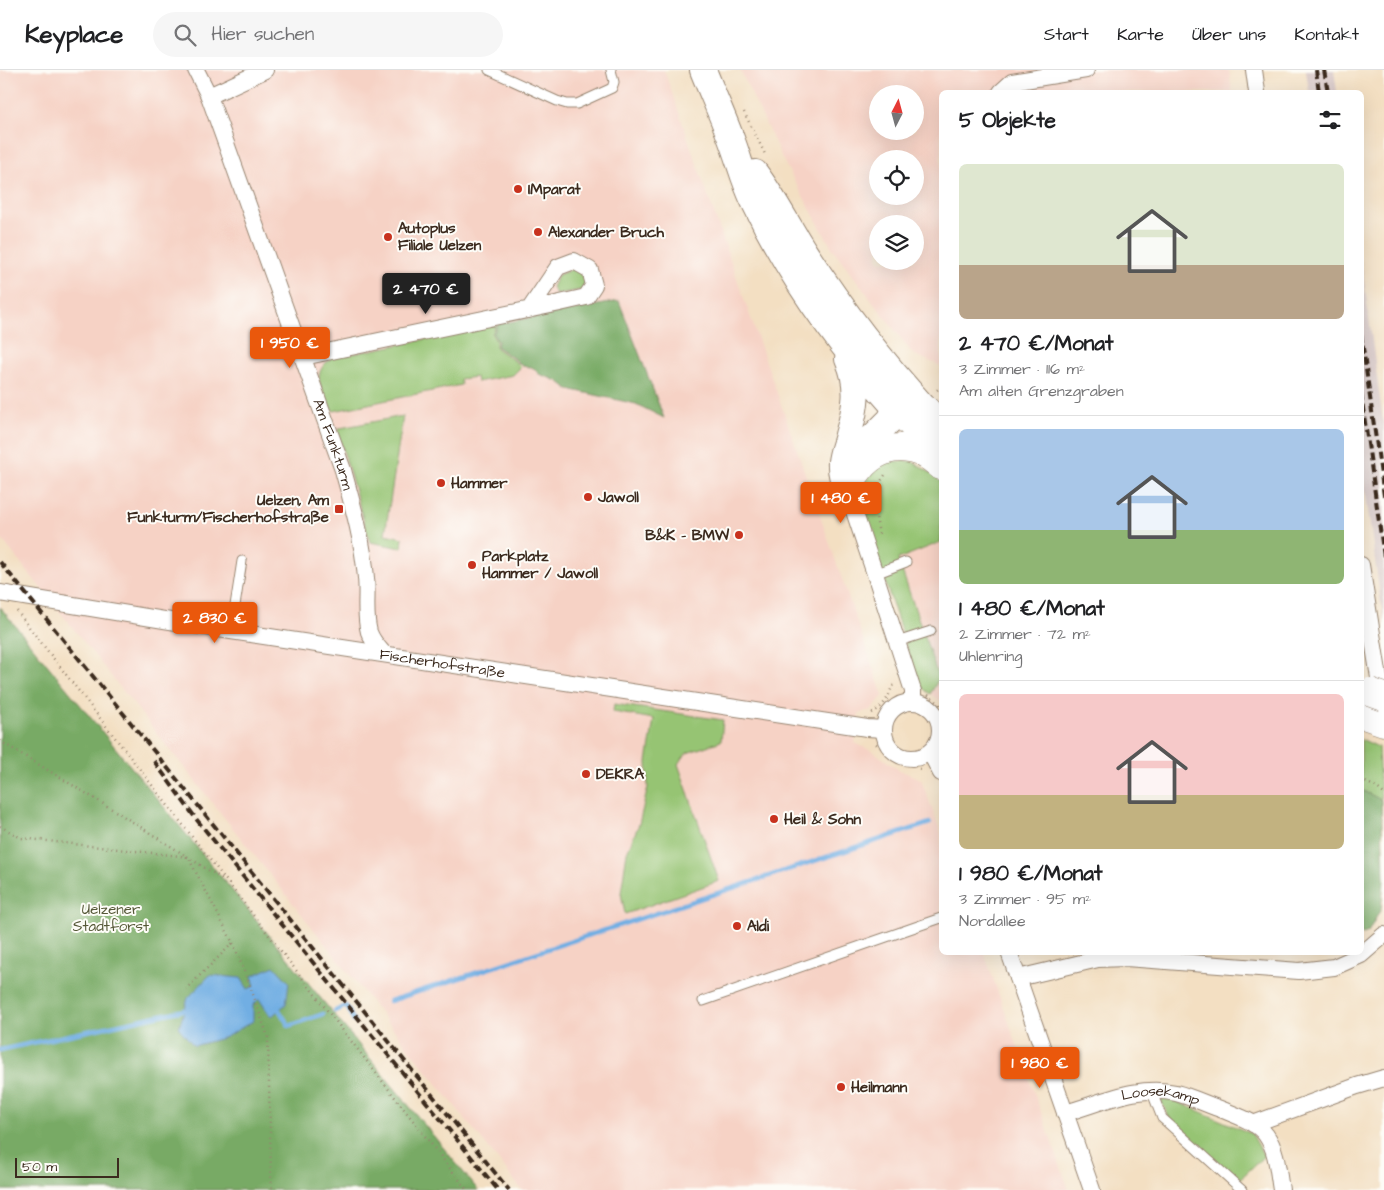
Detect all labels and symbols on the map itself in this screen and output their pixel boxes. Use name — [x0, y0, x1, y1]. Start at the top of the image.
north arrow — [869, 85, 924, 140]
place label: IMparat — [528, 179, 582, 200]
marker: IMparat — [512, 183, 524, 195]
place label: Autoplus Filiale Uelzen — [398, 218, 482, 256]
place label: Alexander Bruch — [548, 222, 664, 243]
marker: Alexander Bruch — [532, 226, 544, 238]
marker: Autoplus Filiale Uelzen — [382, 231, 394, 243]
pin: 2 470 € — [380, 272, 472, 315]
pin: 1 950 € — [244, 326, 336, 369]
street label: Am Funkturm — [307, 396, 358, 493]
place label: Hammer — [451, 473, 508, 494]
marker: Hammer — [435, 477, 447, 489]
pin: 1 480 € — [795, 482, 887, 524]
place label: Jawoll — [597, 487, 639, 508]
place label: Uelzen, Am Funkturm/Fischerhofstraße — [127, 490, 329, 528]
marker: Jawoll — [582, 491, 594, 503]
marker: Uelzen, Am Funkturm/Fischerhofstraße — [333, 503, 345, 515]
place label: B&K - BMW — [645, 525, 730, 546]
marker: B&K - BMW — [733, 529, 745, 541]
place label: Parkplatz Hammer / Jawoll — [482, 546, 599, 584]
marker: Parkplatz Hammer / Jawoll — [466, 559, 478, 571]
pin: 2 830 € — [169, 602, 261, 644]
street label: Fischerhofstraße — [378, 644, 507, 684]
place label: DEKRA — [596, 764, 644, 785]
marker: DEKRA — [580, 768, 592, 780]
place label: Heil & Sohn — [784, 809, 861, 830]
marker: Heil & Sohn — [768, 813, 780, 825]
park label: Uelzener Stadtforst — [73, 899, 149, 937]
place label: Aldi — [747, 916, 770, 937]
marker: Aldi — [731, 920, 743, 932]
pin: 1 980 € — [994, 1046, 1086, 1089]
place label: Heilmann — [851, 1077, 908, 1098]
marker: Heilmann — [835, 1081, 847, 1093]
street label: Loosekamp — [1119, 1081, 1203, 1111]
scale bar — [15, 1155, 119, 1178]

